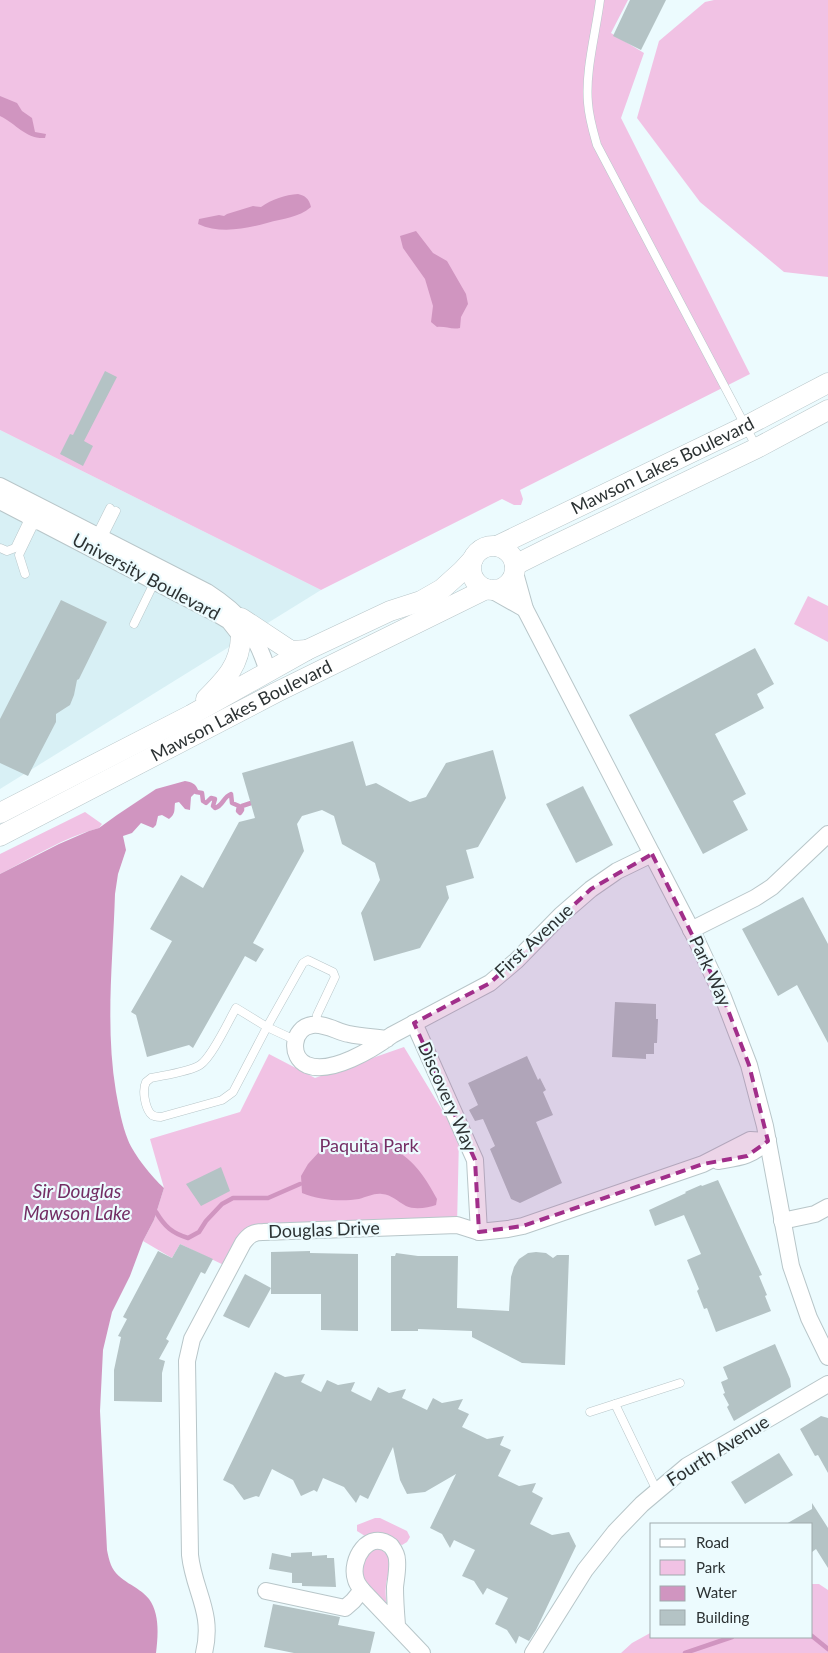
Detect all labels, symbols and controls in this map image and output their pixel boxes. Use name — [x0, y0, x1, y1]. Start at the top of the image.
street label: Mawson Lakes Boulevard — [567, 412, 758, 519]
street label: University Boulevard — [69, 528, 224, 624]
street label: Mawson Lakes Boulevard — [147, 655, 335, 766]
street label: First Avenue — [490, 899, 577, 982]
street label: Park Way — [685, 932, 737, 1010]
street label: Discovery Way — [414, 1038, 482, 1156]
park label: Paquita Park — [319, 1134, 419, 1156]
water label: Sir Douglas Mawson Lake — [23, 1179, 131, 1224]
street label: Douglas Drive — [268, 1216, 380, 1242]
street label: Fourth Avenue — [662, 1410, 773, 1490]
legend — [650, 1523, 813, 1638]
text: Road — [696, 1533, 729, 1551]
text: Park — [696, 1558, 726, 1576]
text: Water — [696, 1583, 737, 1601]
text: Building — [696, 1608, 749, 1626]

